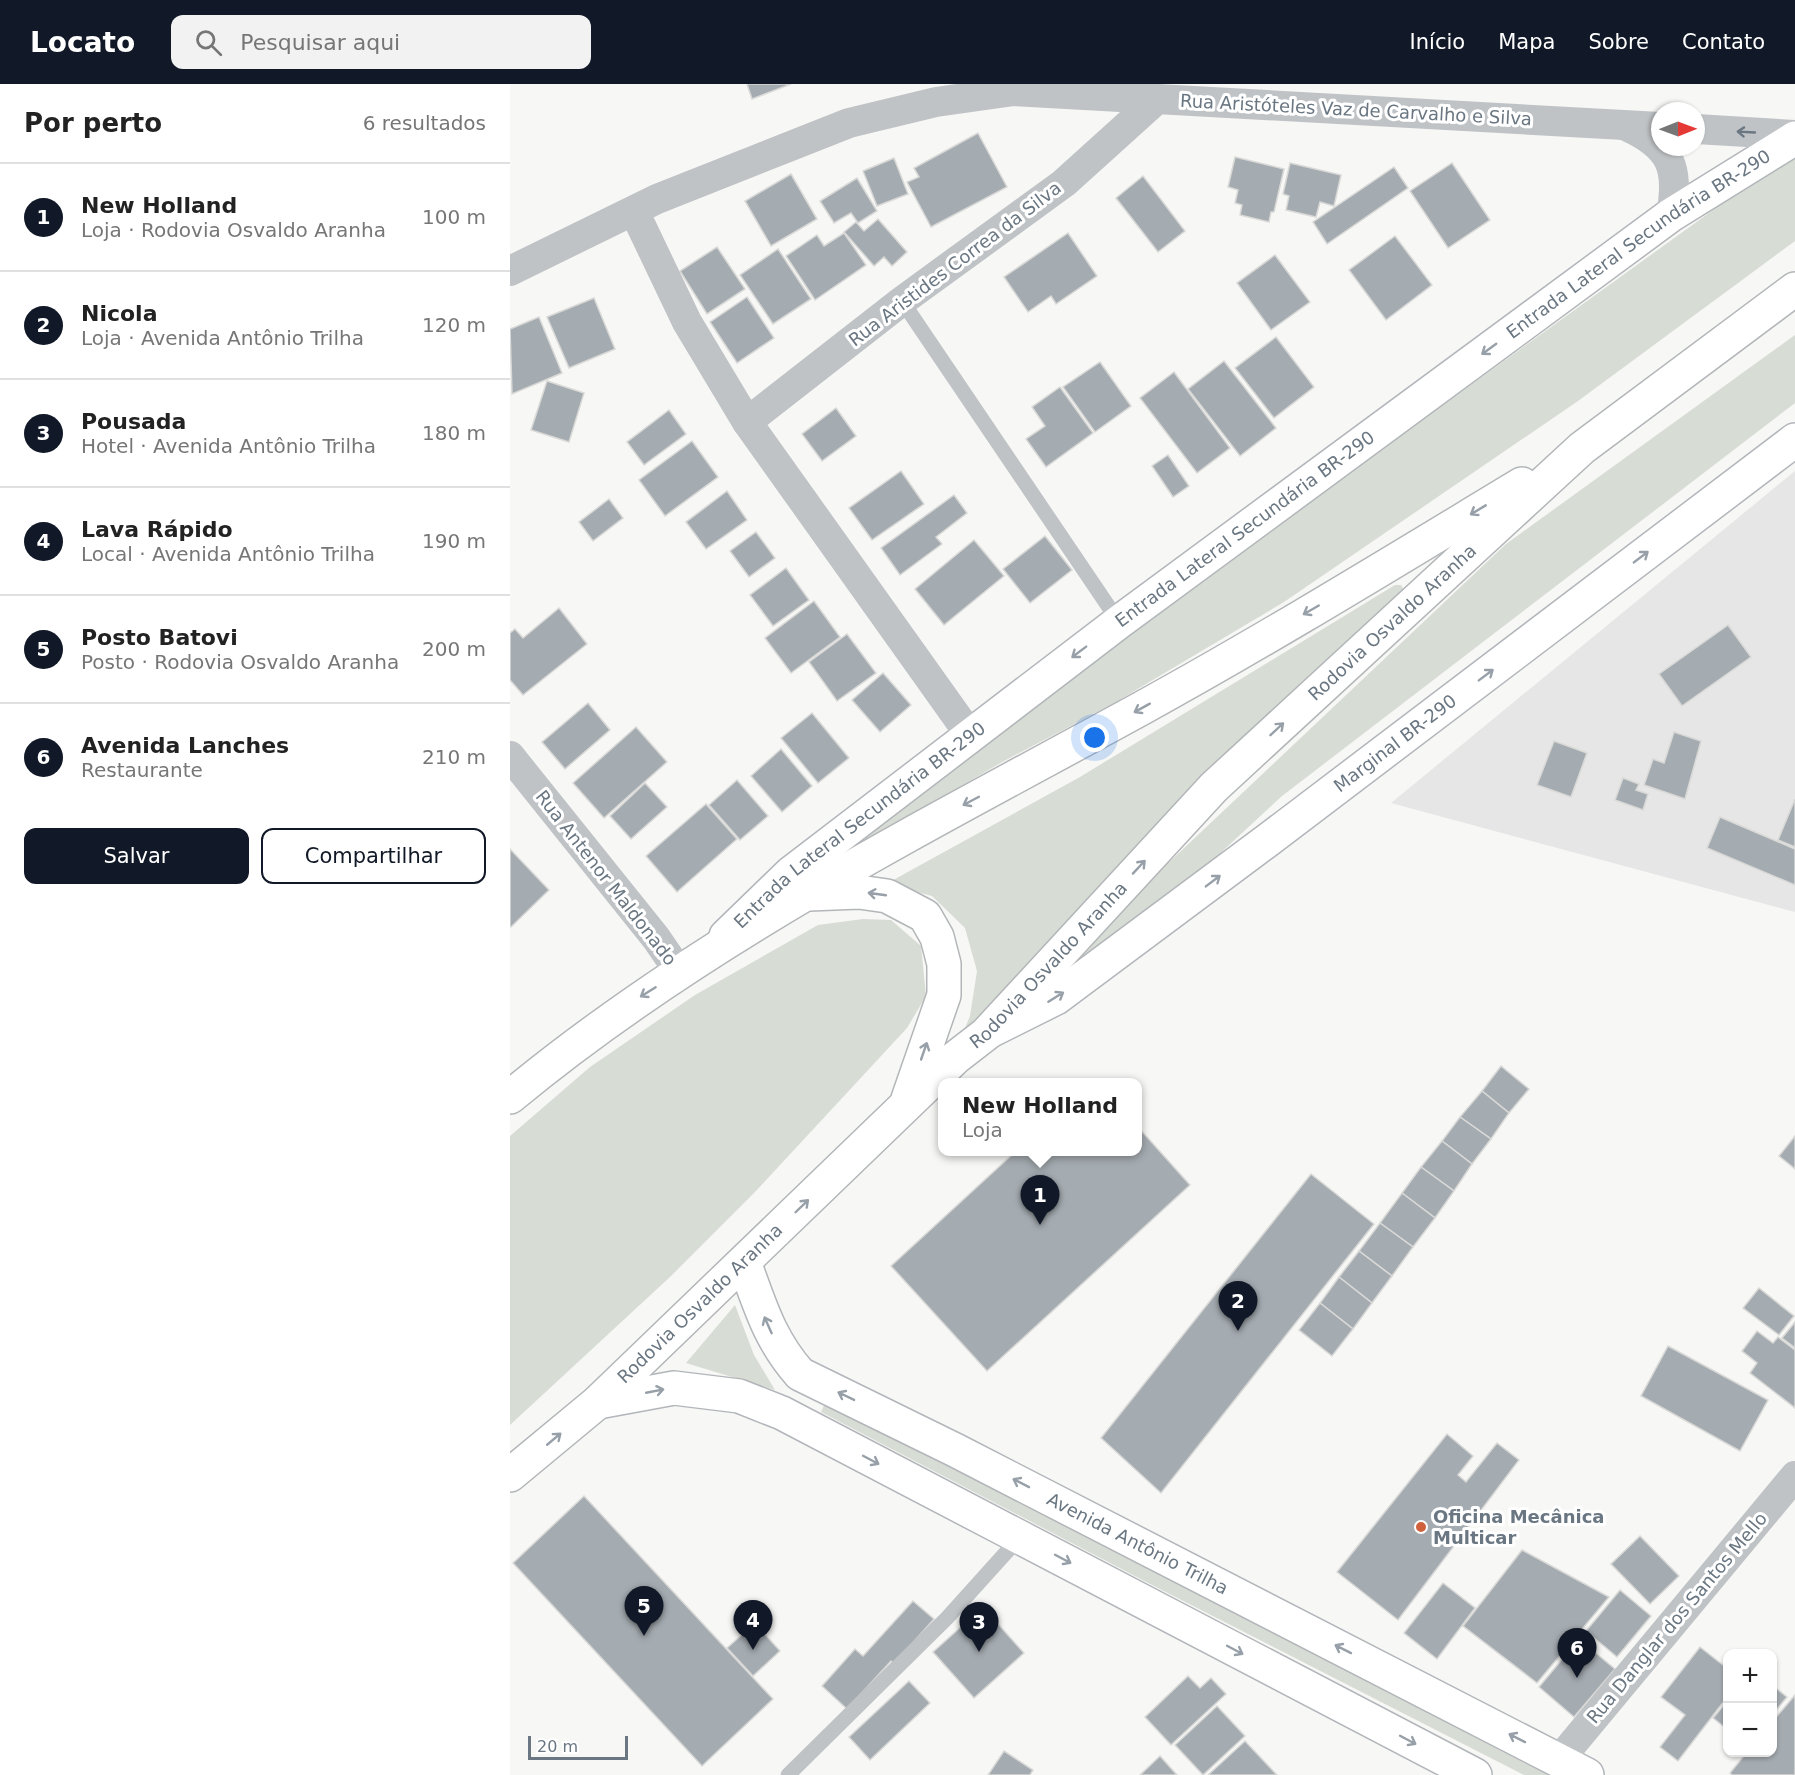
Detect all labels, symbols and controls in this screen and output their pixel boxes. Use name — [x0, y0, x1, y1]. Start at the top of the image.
search box — [171, 15, 591, 69]
text: Locato — [30, 26, 135, 59]
icon: search — [192, 26, 225, 59]
text: Pesquisar aqui — [240, 30, 400, 55]
text: Início — [1410, 30, 1465, 54]
text: Mapa — [1498, 30, 1555, 54]
text: Sobre — [1588, 30, 1649, 54]
text: Contato — [1682, 30, 1765, 54]
street label: Rua Aristóteles Vaz de Carvalho e Silva — [1180, 90, 1533, 129]
north arrow — [1651, 102, 1705, 156]
text: Por perto — [24, 108, 162, 138]
text: 6 resultados — [363, 111, 486, 135]
one-way arrow — [1736, 126, 1756, 137]
street label: Entrada Lateral Secundária BR-290 — [1502, 145, 1774, 343]
street label: Rua Aristides Correa da Silva — [844, 177, 1065, 350]
text: New Holland — [81, 193, 237, 218]
text: 1 — [37, 205, 50, 229]
text: 100 m — [422, 205, 486, 229]
text: Loja · Rodovia Osvaldo Aranha — [81, 218, 386, 242]
text: Nicola — [81, 301, 158, 326]
text: 2 — [37, 313, 50, 337]
text: 120 m — [422, 313, 486, 337]
text: Loja · Avenida Antônio Trilha — [81, 326, 364, 350]
one-way arrow — [1481, 343, 1497, 355]
text: Pousada — [81, 409, 186, 434]
text: 3 — [37, 421, 50, 445]
text: 180 m — [422, 421, 486, 445]
street label: Entrada Lateral Secundária BR-290 — [1111, 426, 1378, 631]
text: Hotel · Avenida Antônio Trilha — [81, 434, 376, 458]
one-way arrow — [1470, 505, 1487, 517]
text: Lava Rápido — [81, 517, 233, 542]
text: 4 — [37, 529, 50, 553]
text: 190 m — [422, 529, 486, 553]
street label: Rodovia Osvaldo Aranha — [1304, 540, 1480, 705]
text: Local · Avenida Antônio Trilha — [81, 542, 375, 566]
one-way arrow — [1633, 551, 1649, 564]
one-way arrow — [1302, 604, 1319, 616]
text: Posto Batovi — [81, 625, 238, 650]
text: 5 — [37, 637, 50, 661]
text: 200 m — [422, 637, 486, 661]
one-way arrow — [1071, 646, 1087, 659]
text: Posto · Rodovia Osvaldo Aranha — [81, 650, 399, 674]
one-way arrow — [1478, 669, 1494, 682]
street label: Marginal BR-290 — [1330, 690, 1460, 796]
one-way arrow — [1134, 702, 1151, 714]
street label: Entrada Lateral Secundária BR-290 — [730, 717, 989, 932]
one-way arrow — [1269, 722, 1284, 736]
your location — [1080, 723, 1109, 752]
text: Avenida Lanches — [81, 733, 289, 758]
text: 6 — [37, 745, 50, 769]
text: 210 m — [422, 745, 486, 769]
text: Restaurante — [81, 758, 203, 782]
street label: Rua Antenor Maldonado — [532, 786, 681, 969]
one-way arrow — [962, 796, 980, 807]
button: Salvar — [24, 828, 249, 884]
button: Compartilhar — [261, 828, 486, 884]
one-way arrow — [1132, 860, 1147, 875]
one-way arrow — [1205, 875, 1221, 888]
street label: Rodovia Osvaldo Aranha — [965, 877, 1131, 1053]
one-way arrow — [868, 889, 888, 900]
one-way arrow — [640, 987, 657, 999]
one-way arrow — [1047, 990, 1064, 1002]
one-way arrow — [920, 1042, 931, 1061]
popup — [938, 1078, 1142, 1156]
text: New Holland — [962, 1093, 1118, 1118]
text: Loja — [962, 1118, 1003, 1142]
pin: 1 — [1020, 1176, 1060, 1225]
one-way arrow — [794, 1199, 809, 1214]
street label: Rodovia Osvaldo Aranha — [613, 1219, 786, 1387]
pin: 2 — [1218, 1282, 1258, 1331]
one-way arrow — [762, 1317, 774, 1335]
one-way arrow — [645, 1385, 664, 1396]
one-way arrow — [838, 1390, 856, 1402]
one-way arrow — [546, 1432, 561, 1446]
one-way arrow — [862, 1454, 880, 1466]
one-way arrow — [1012, 1477, 1030, 1488]
street label: Avenida Antônio Trilha — [1044, 1488, 1232, 1599]
place label: Oficina Mecânica Multicar — [1433, 1506, 1604, 1548]
street label: Rua Danglar dos Santos Mello — [1582, 1508, 1771, 1727]
marker: Oficina Mecânica Multicar — [1414, 1520, 1428, 1534]
one-way arrow — [1053, 1554, 1071, 1566]
pin: 5 — [624, 1586, 664, 1636]
pin: 4 — [734, 1600, 772, 1650]
pin: 3 — [960, 1602, 998, 1652]
pin: 6 — [1558, 1628, 1596, 1678]
one-way arrow — [1335, 1643, 1353, 1654]
one-way arrow — [1226, 1645, 1244, 1656]
map controls — [1723, 1649, 1777, 1757]
button: + — [1723, 1649, 1777, 1703]
button: − — [1723, 1703, 1777, 1757]
one-way arrow — [1508, 1732, 1526, 1744]
scale bar — [528, 1733, 628, 1760]
one-way arrow — [1399, 1735, 1417, 1746]
text: 20 m — [537, 1737, 578, 1756]

